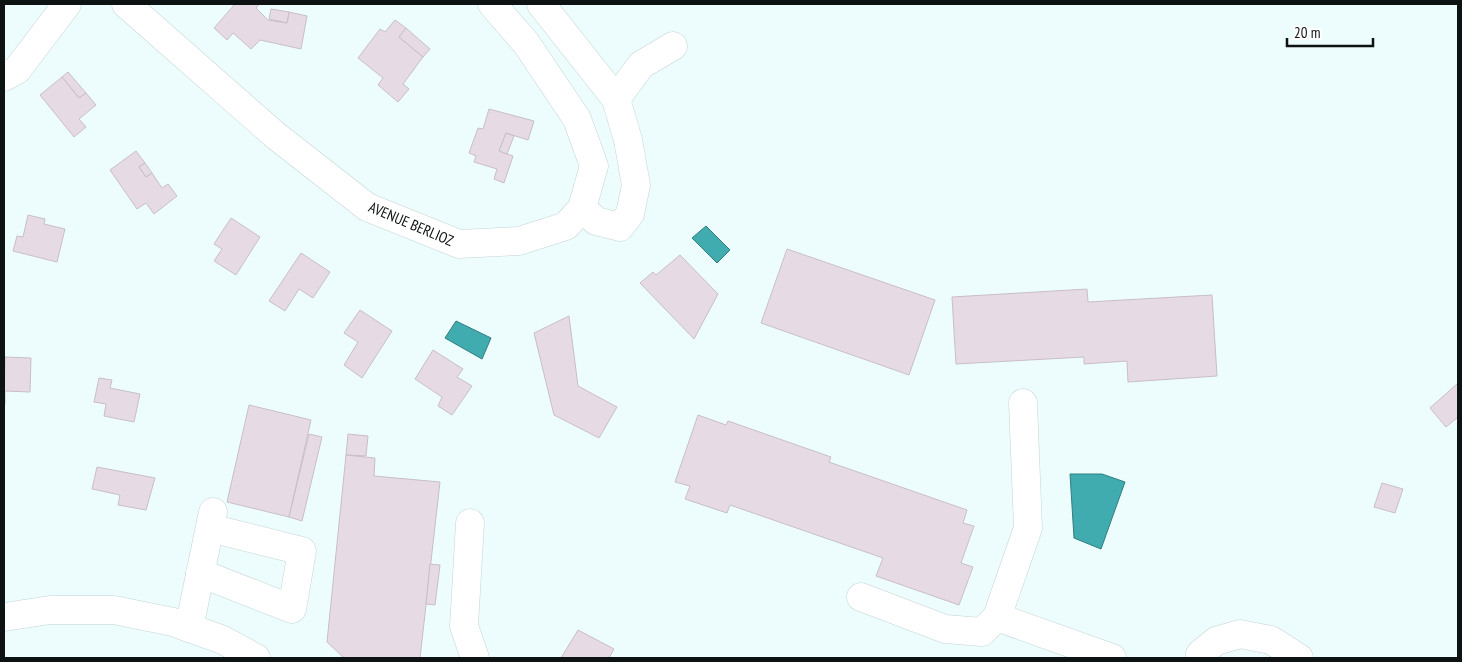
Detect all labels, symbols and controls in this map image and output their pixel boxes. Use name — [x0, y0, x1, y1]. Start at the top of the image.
scale bar — [1287, 15, 1373, 47]
text: 20 m — [1294, 23, 1320, 42]
street label: AVENUE BERLIOZ — [366, 197, 457, 250]

